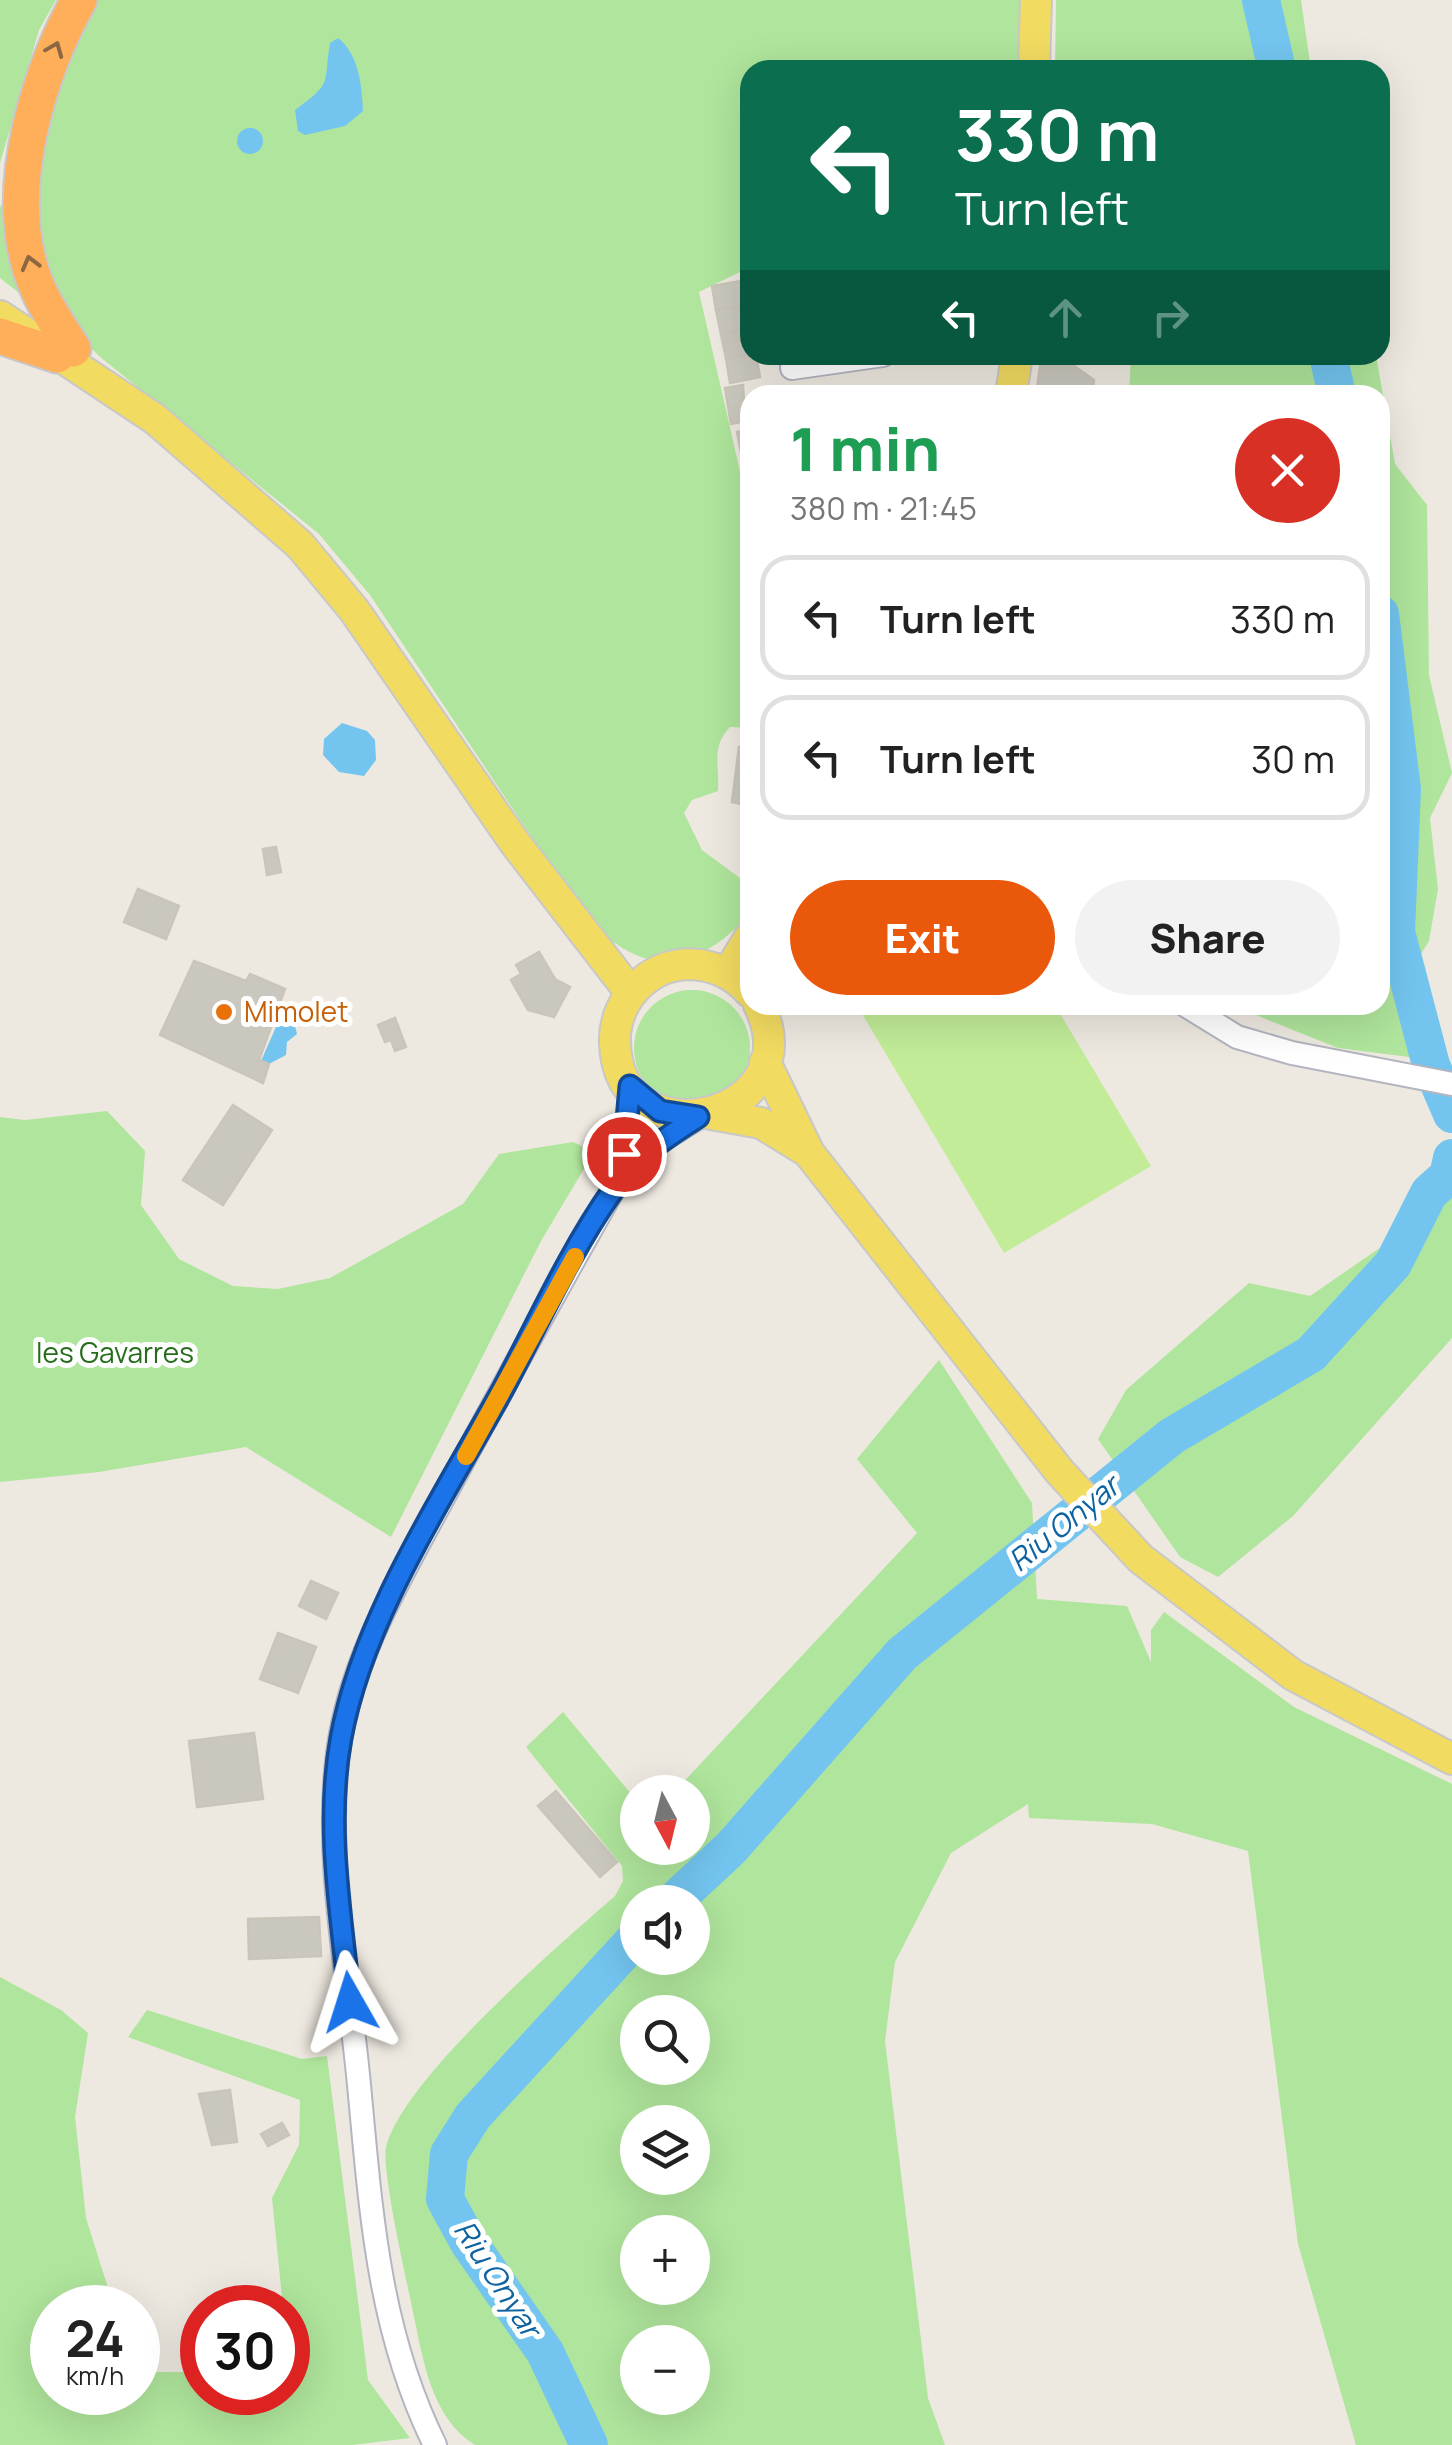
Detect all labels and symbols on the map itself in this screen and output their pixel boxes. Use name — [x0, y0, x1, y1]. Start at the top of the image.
one-way arrow — [44, 41, 64, 59]
one-way arrow — [20, 255, 41, 272]
place label: Mimolet — [244, 992, 348, 1030]
marker: Mimolet — [213, 1001, 235, 1023]
pin — [582, 1112, 667, 1197]
park label: les Gavarres — [36, 1333, 194, 1371]
water label: Riu Onyar — [999, 1463, 1130, 1580]
north arrow — [620, 1775, 710, 1865]
position arrow — [298, 1950, 402, 2054]
water label: Riu Onyar — [445, 2212, 554, 2348]
speed limit sign: 30 — [180, 2285, 310, 2415]

